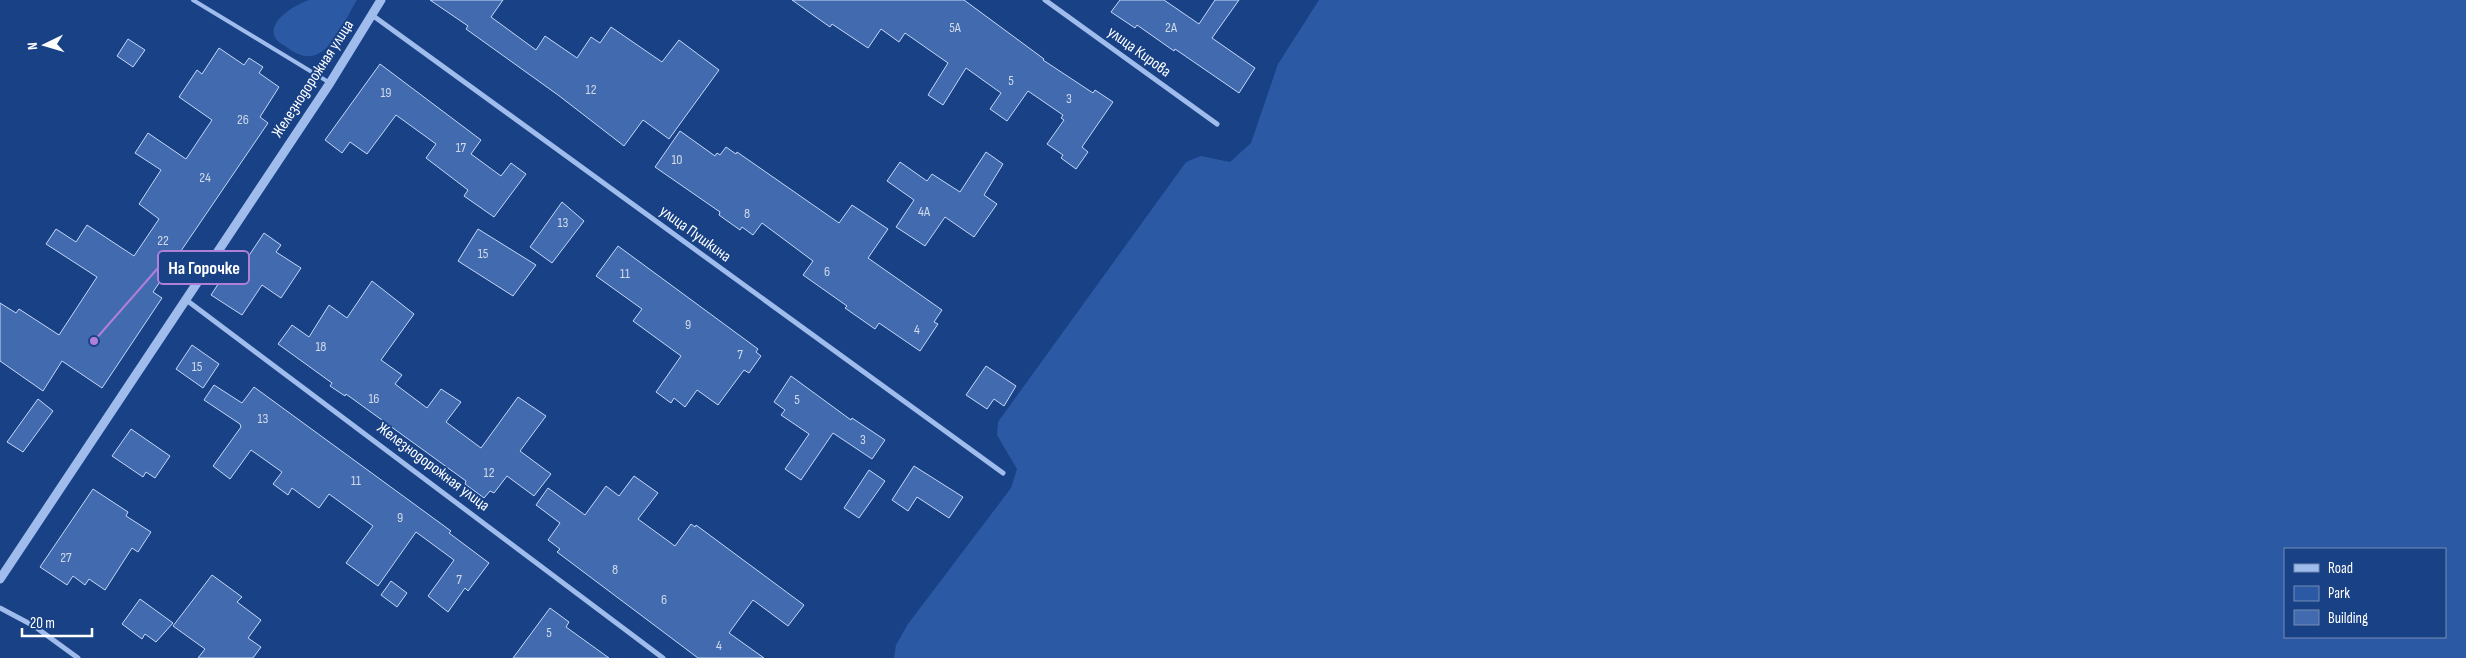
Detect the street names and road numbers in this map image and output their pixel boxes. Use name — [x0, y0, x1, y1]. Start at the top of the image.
street label: Железнодорожная улица — [268, 17, 358, 141]
street label: улица Кирова — [1104, 23, 1174, 81]
street label: улица Пушкина — [656, 202, 734, 266]
street label: Железнодорожная улица — [373, 419, 493, 515]

